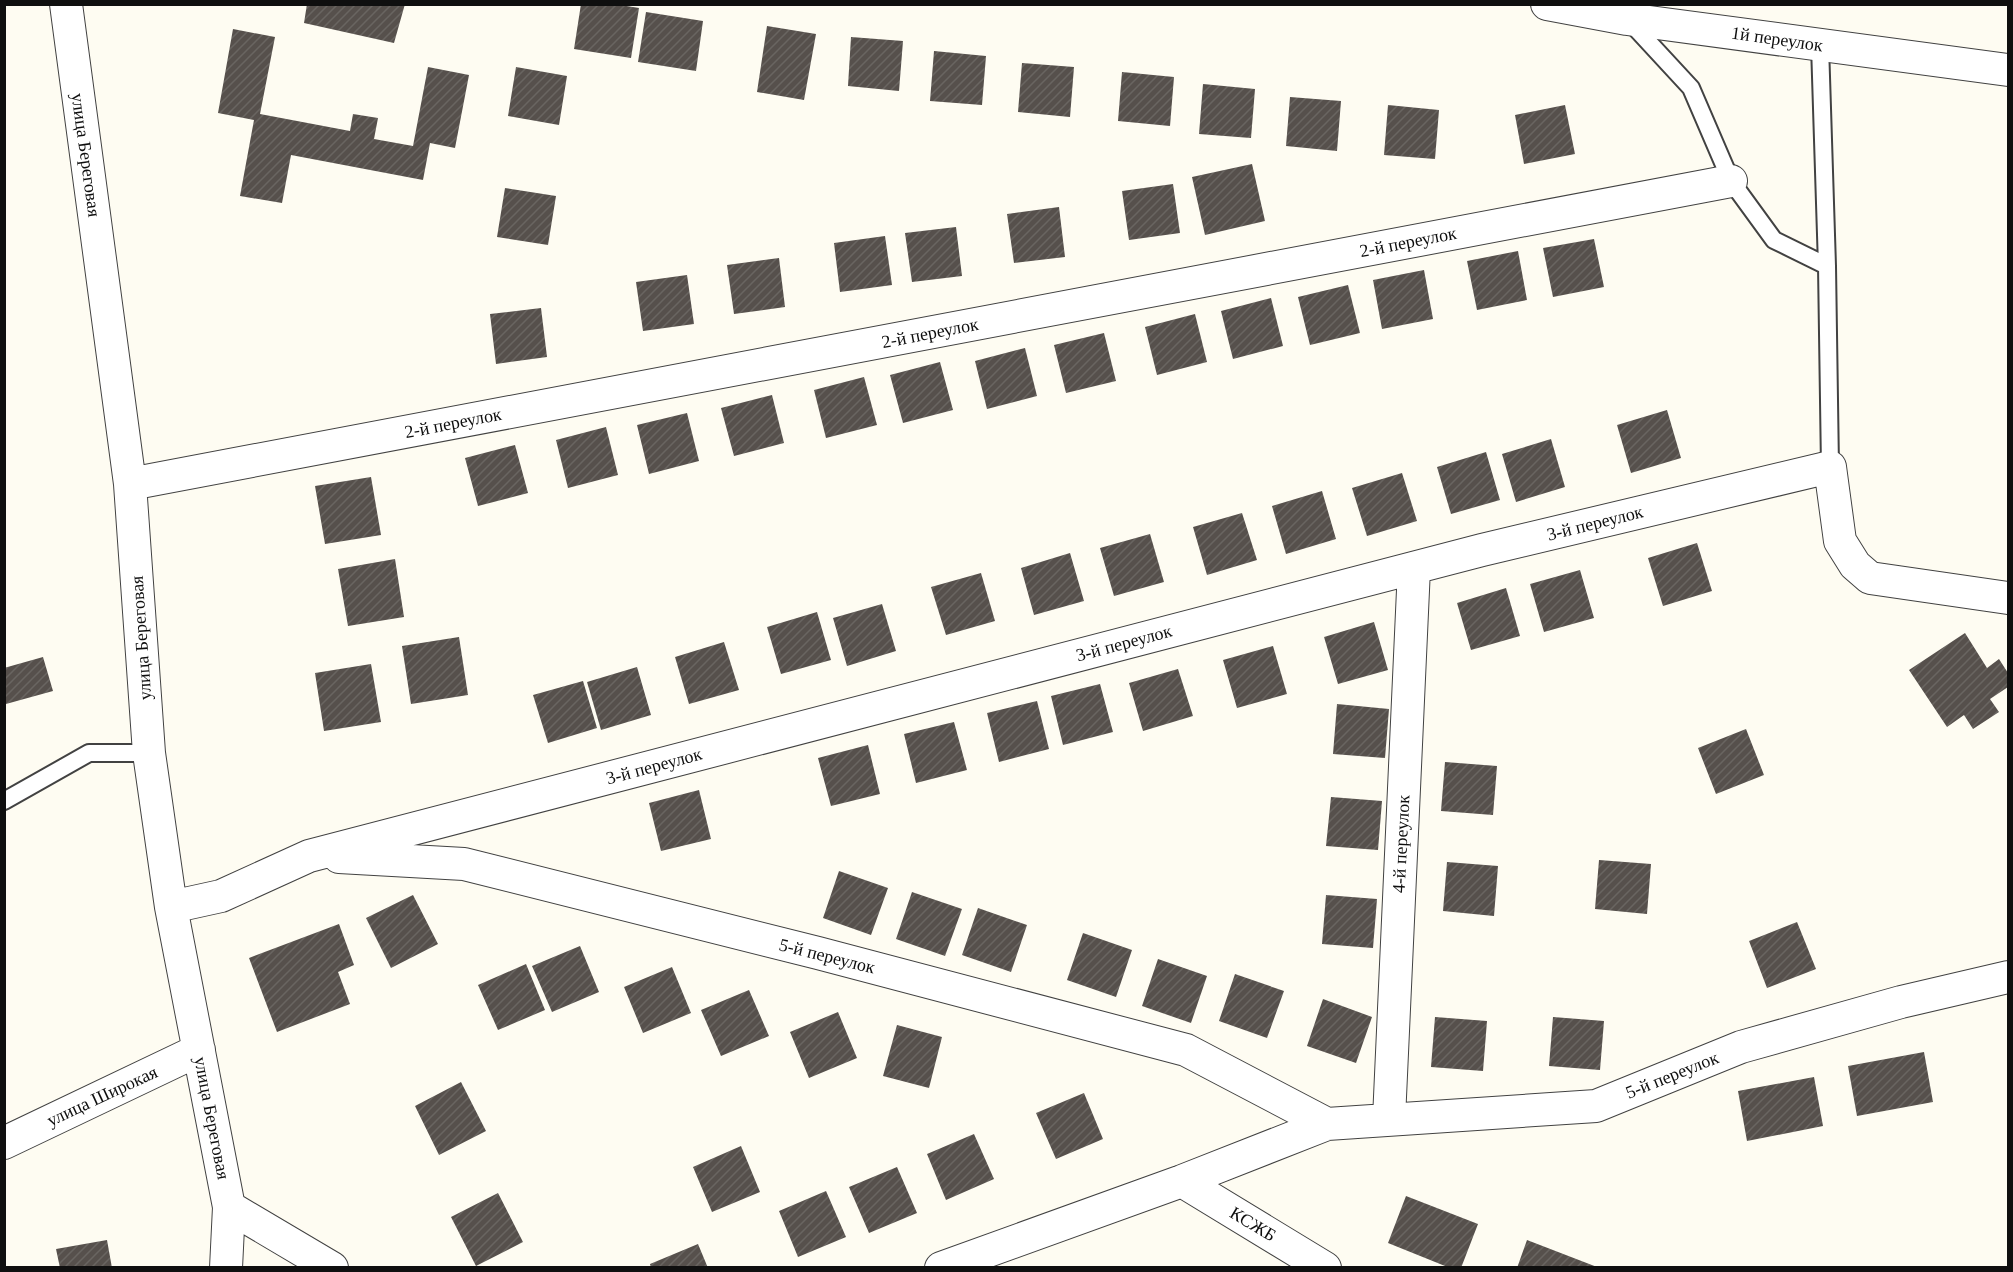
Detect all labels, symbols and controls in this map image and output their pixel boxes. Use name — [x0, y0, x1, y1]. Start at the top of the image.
street label: 1й переулок — [1730, 23, 1824, 55]
street label: улица Береговая — [67, 92, 105, 218]
street label: 2-й переулок — [1358, 223, 1458, 261]
street label: 2-й переулок — [880, 314, 980, 352]
street label: 2-й переулок — [403, 404, 503, 442]
street label: 3-й переулок — [1545, 501, 1645, 545]
street label: улица Береговая — [127, 575, 155, 701]
street label: 3-й переулок — [1074, 621, 1174, 665]
street label: 3-й переулок — [604, 744, 704, 788]
street label: 4-й переулок — [1388, 794, 1414, 894]
street label: 5-й переулок — [777, 934, 877, 978]
street label: 5-й переулок — [1623, 1047, 1722, 1103]
street label: улица Береговая — [190, 1055, 234, 1181]
street label: улица Широкая — [44, 1062, 160, 1130]
street label: КСЖБ — [1226, 1203, 1280, 1245]

